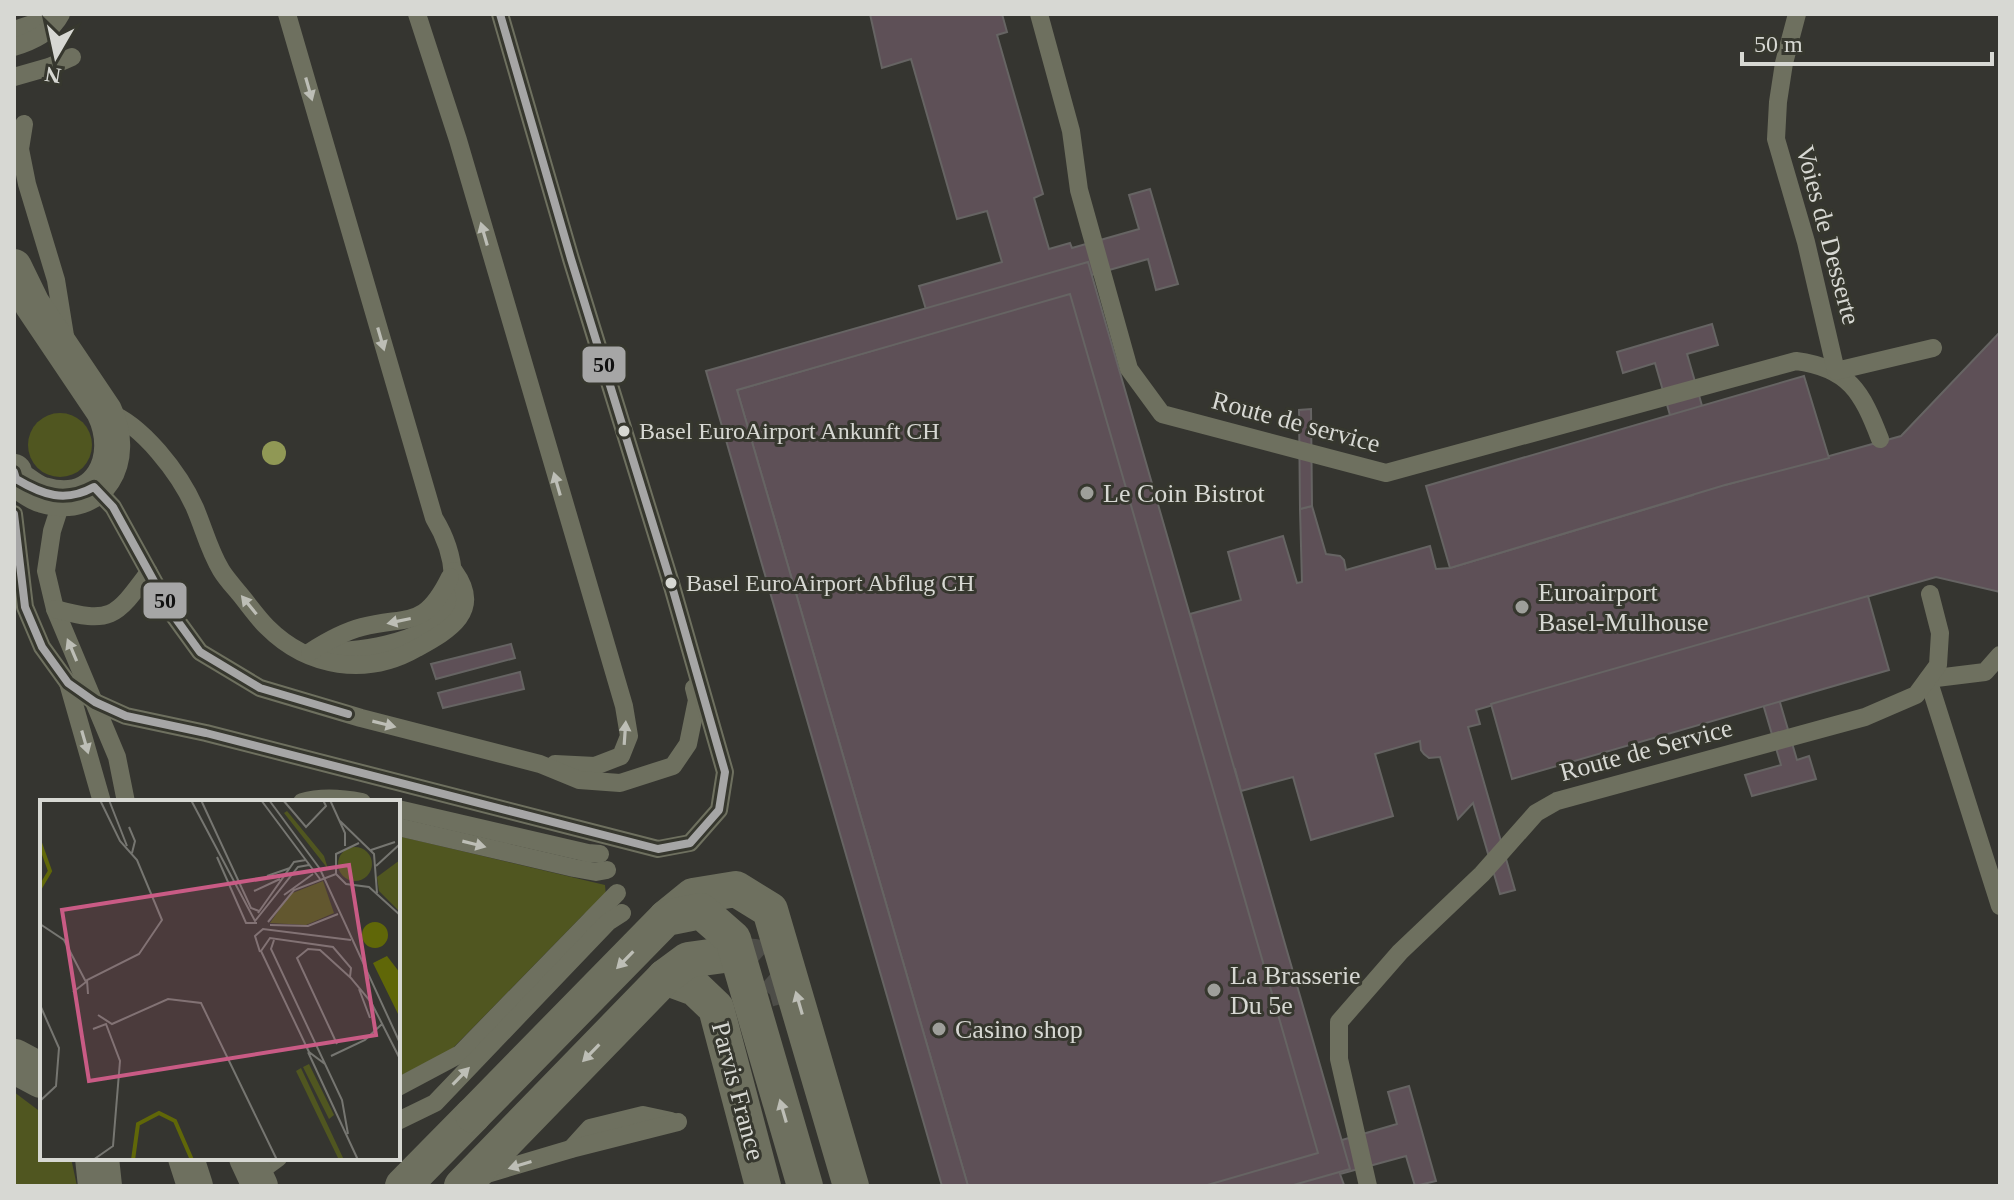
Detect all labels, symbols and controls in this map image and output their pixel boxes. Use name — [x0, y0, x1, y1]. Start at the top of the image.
north arrow — [16, 16, 96, 96]
scale bar — [1742, 16, 1992, 66]
text: 50 m — [1754, 31, 1803, 57]
text: N — [43, 62, 63, 89]
one-way arrow — [303, 77, 316, 101]
street label: Voies de Desserte — [1790, 142, 1866, 328]
one-way arrow — [478, 222, 490, 247]
one-way arrow — [375, 327, 388, 351]
line badge: 50 — [581, 345, 627, 384]
text: 50 — [593, 352, 615, 377]
street label: Route de service — [1209, 386, 1383, 458]
place label: Basel EuroAirport Ankunft CH — [639, 418, 940, 444]
marker: Basel EuroAirport Ankunft CH — [616, 423, 632, 439]
one-way arrow — [550, 471, 563, 495]
place label: Le Coin Bistrot — [1103, 479, 1266, 508]
marker: Le Coin Bistrot — [1078, 484, 1096, 502]
place label: Basel EuroAirport Abflug CH — [686, 570, 975, 596]
marker: Basel EuroAirport Abflug CH — [663, 575, 679, 591]
place label: Euroairport Basel-Mulhouse — [1538, 578, 1708, 637]
line badge: 50 — [142, 581, 188, 620]
text: 50 — [154, 588, 176, 613]
one-way arrow — [241, 595, 257, 615]
marker: Euroairport Basel-Mulhouse — [1513, 598, 1531, 616]
one-way arrow — [387, 615, 412, 628]
one-way arrow — [66, 638, 79, 662]
street label: Route de Service — [1556, 713, 1736, 787]
one-way arrow — [372, 718, 397, 730]
one-way arrow — [619, 721, 632, 746]
one-way arrow — [79, 731, 92, 755]
inset map — [40, 800, 400, 1160]
one-way arrow — [462, 838, 487, 850]
one-way arrow — [616, 950, 635, 969]
place label: La Brasserie Du 5e — [1230, 961, 1361, 1020]
marker: La Brasserie Du 5e — [1205, 981, 1223, 999]
one-way arrow — [792, 991, 805, 1015]
place label: Casino shop — [955, 1015, 1083, 1044]
street label: Parvis France — [706, 1019, 770, 1163]
marker: Casino shop — [930, 1020, 948, 1038]
one-way arrow — [582, 1043, 601, 1062]
one-way arrow — [451, 1067, 469, 1086]
one-way arrow — [776, 1099, 789, 1123]
one-way arrow — [507, 1159, 531, 1171]

